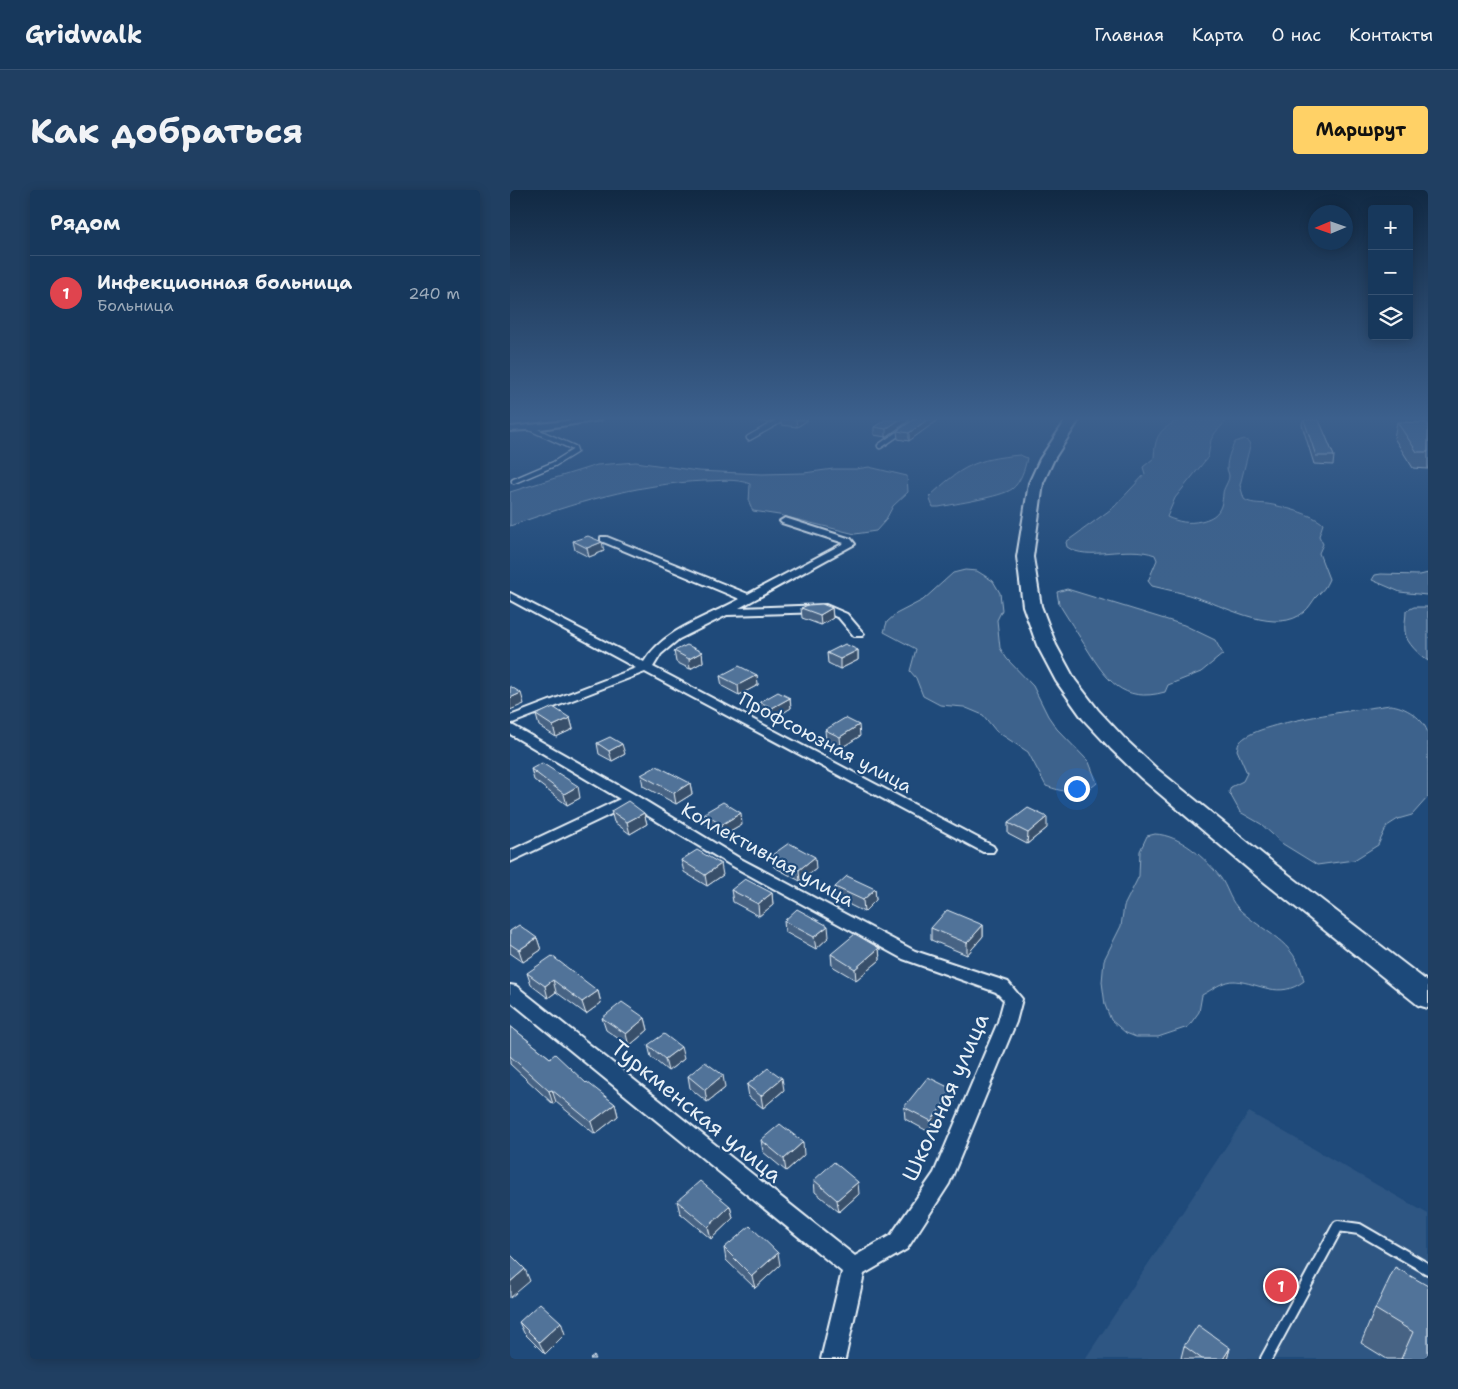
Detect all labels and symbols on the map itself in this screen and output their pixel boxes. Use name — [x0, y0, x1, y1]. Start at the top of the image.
north arrow — [1308, 205, 1353, 250]
street label: Профсоюзная улица — [735, 686, 917, 799]
your location — [1064, 776, 1090, 802]
street label: Коллективная улица — [677, 797, 859, 912]
street label: Школьная улица — [895, 1008, 996, 1186]
street label: Туркменская улица — [605, 1033, 788, 1190]
pin: 1 — [1265, 1267, 1297, 1305]

